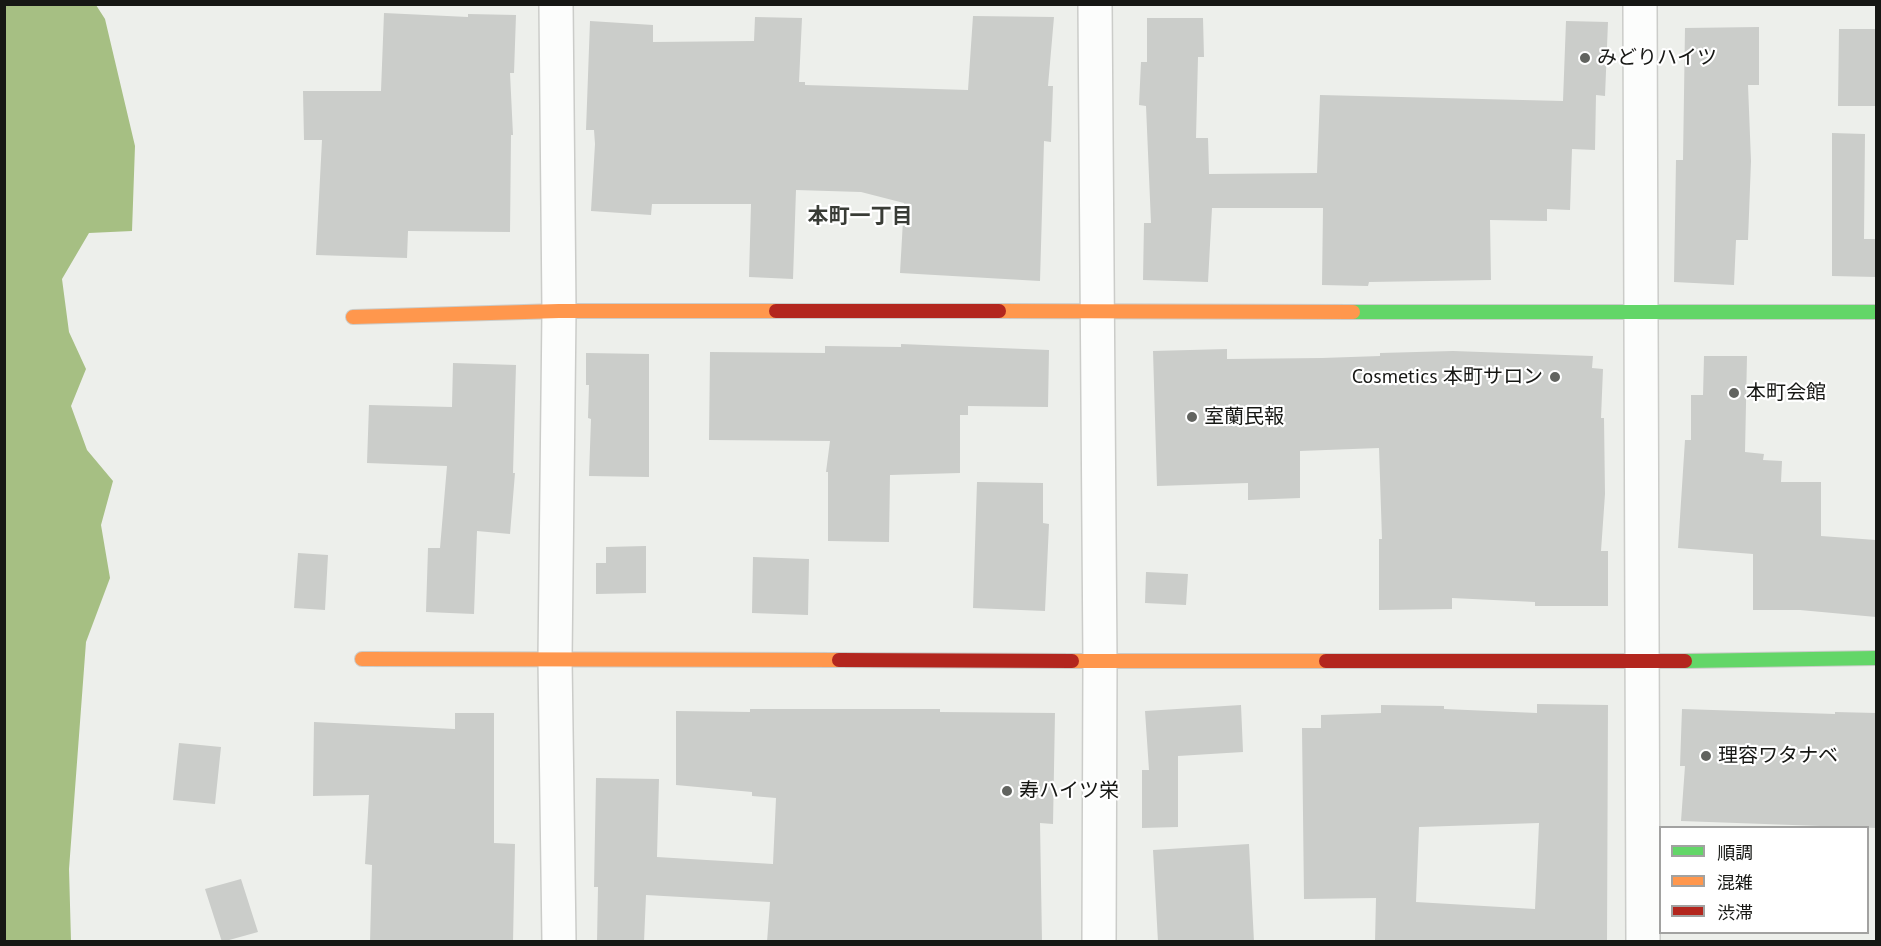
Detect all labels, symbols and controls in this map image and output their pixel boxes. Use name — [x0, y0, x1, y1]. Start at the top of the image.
place label: みどりハイツ — [1597, 46, 1717, 70]
marker: みどりハイツ — [1578, 51, 1592, 65]
district label: 本町一丁目 — [808, 204, 912, 230]
place label: Cosmetics 本町サロン — [1352, 365, 1543, 389]
marker: Cosmetics 本町サロン — [1548, 370, 1562, 384]
place label: 本町会館 — [1746, 381, 1826, 405]
marker: 本町会館 — [1727, 386, 1741, 400]
place label: 室蘭民報 — [1204, 405, 1284, 429]
marker: 室蘭民報 — [1185, 410, 1199, 424]
place label: 理容ワタナベ — [1718, 744, 1838, 768]
marker: 理容ワタナベ — [1699, 749, 1713, 763]
place label: 寿ハイツ栄 — [1019, 779, 1119, 803]
marker: 寿ハイツ栄 — [1000, 784, 1014, 798]
legend — [1659, 826, 1869, 934]
text: 順調 — [1717, 841, 1753, 864]
text: 混雑 — [1717, 871, 1753, 894]
text: 渋滞 — [1717, 901, 1753, 924]

